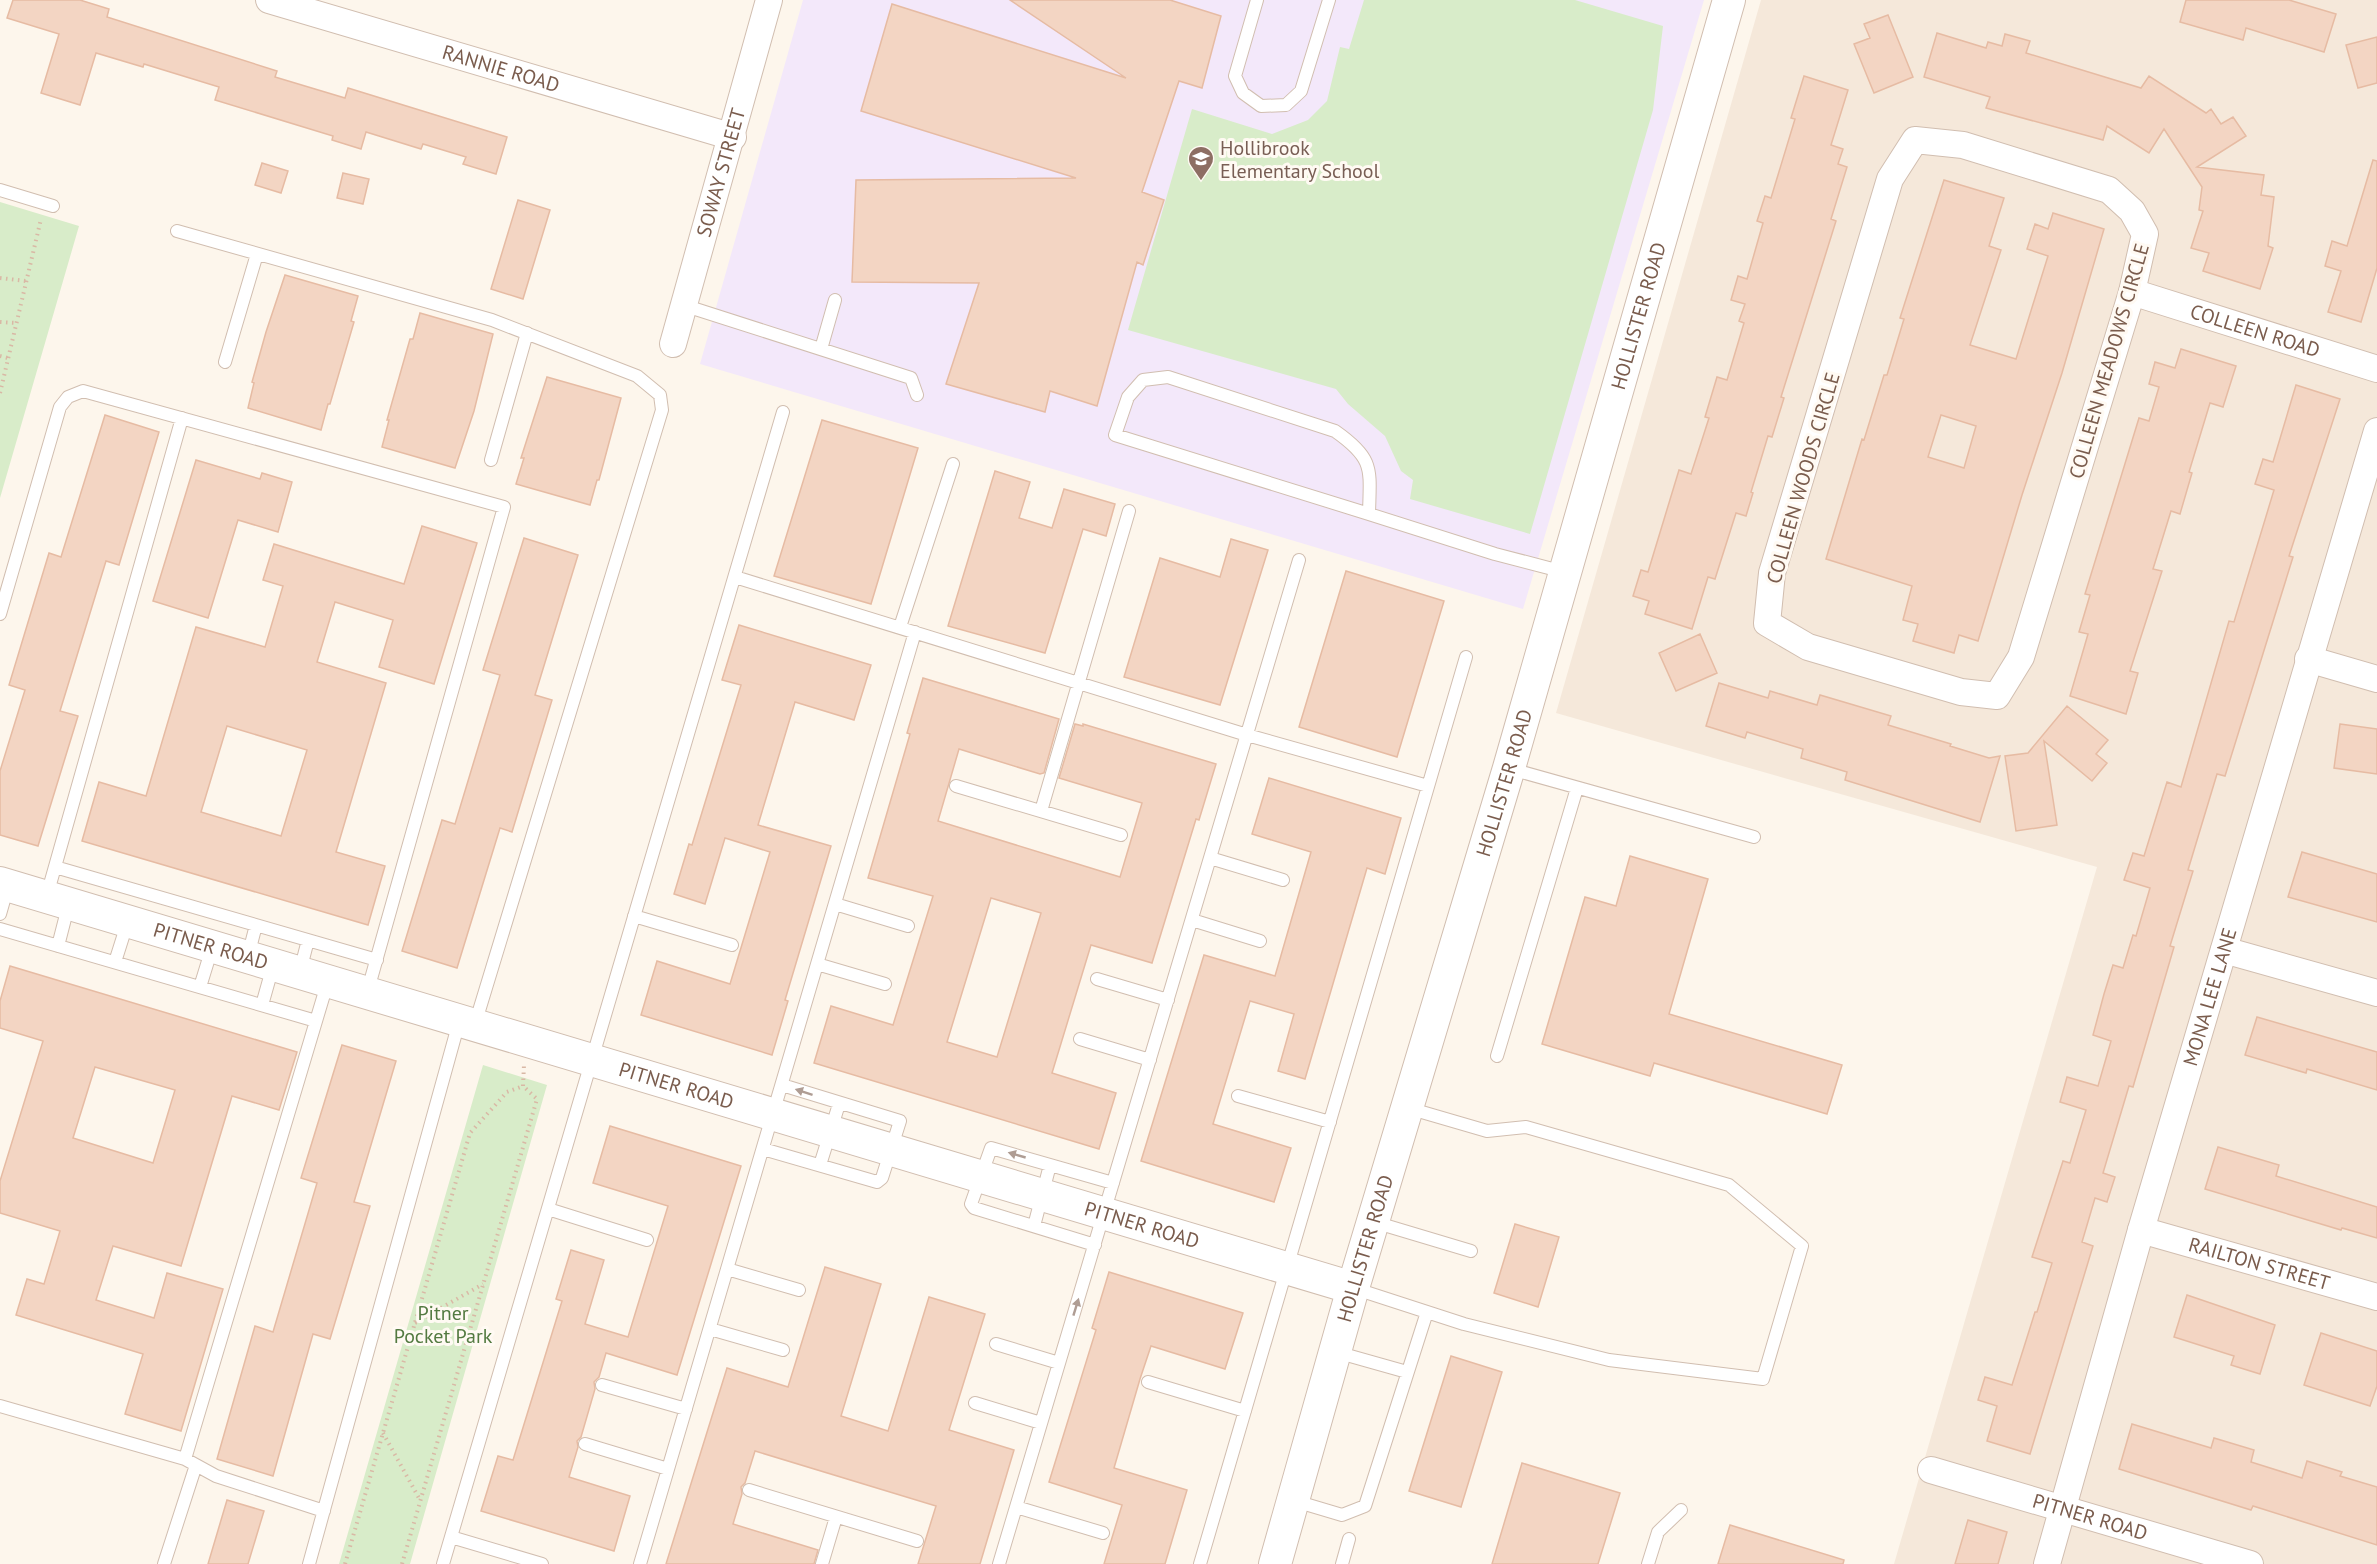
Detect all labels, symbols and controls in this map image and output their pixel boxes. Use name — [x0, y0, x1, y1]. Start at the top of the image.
street label: RANNIE ROAD — [439, 39, 563, 98]
street label: SOWAY STREET — [691, 105, 751, 240]
place label: Hollibrook Elementary School — [1220, 135, 1380, 184]
school or university icon: Hollibrook Elementary School — [1186, 144, 1216, 182]
street label: HOLLISTER ROAD — [1605, 239, 1672, 393]
street label: COLLEEN MEADOWS CIRCLE — [2063, 240, 2155, 482]
street label: COLLEEN ROAD — [2187, 298, 2323, 363]
street label: COLLEEN WOODS CIRCLE — [1760, 369, 1846, 587]
street label: HOLLISTER ROAD — [1470, 706, 1538, 860]
street label: PITNER ROAD — [150, 917, 271, 976]
street label: MONA LEE LANE — [2177, 925, 2243, 1069]
street label: PITNER ROAD — [616, 1056, 737, 1115]
one-way arrow — [795, 1087, 813, 1096]
one-way arrow — [1008, 1150, 1026, 1159]
street label: HOLLISTER ROAD — [1331, 1172, 1399, 1325]
street label: PITNER ROAD — [1081, 1195, 1202, 1254]
street label: RAILTON STREET — [2186, 1231, 2333, 1296]
one-way arrow — [1072, 1298, 1081, 1316]
park label: Pitner Pocket Park — [394, 1300, 493, 1349]
street label: PITNER ROAD — [2030, 1488, 2151, 1546]

